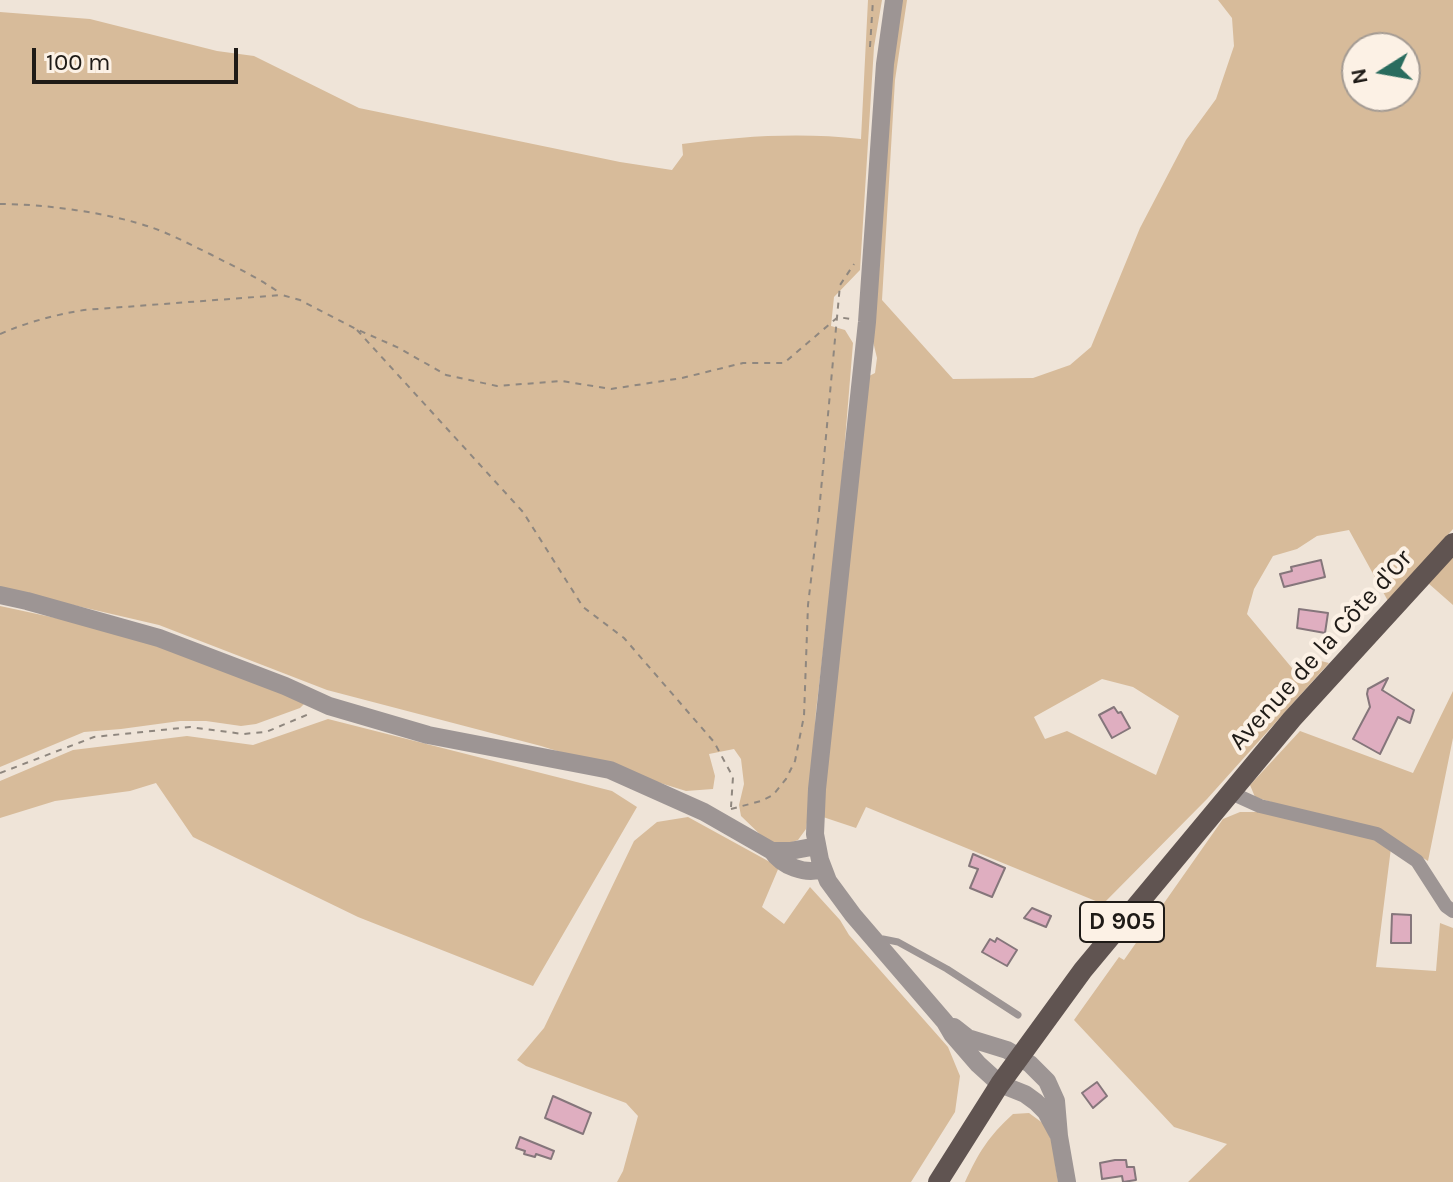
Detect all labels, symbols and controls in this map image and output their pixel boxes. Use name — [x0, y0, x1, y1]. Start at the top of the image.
scale bar — [36, 32, 242, 82]
north arrow — [1341, 32, 1421, 112]
text: 100 m — [46, 48, 111, 76]
text: N — [1345, 66, 1374, 86]
street label: Avenue de la Côte d'Or — [1223, 543, 1419, 757]
road number: D 905 — [1080, 902, 1164, 942]

